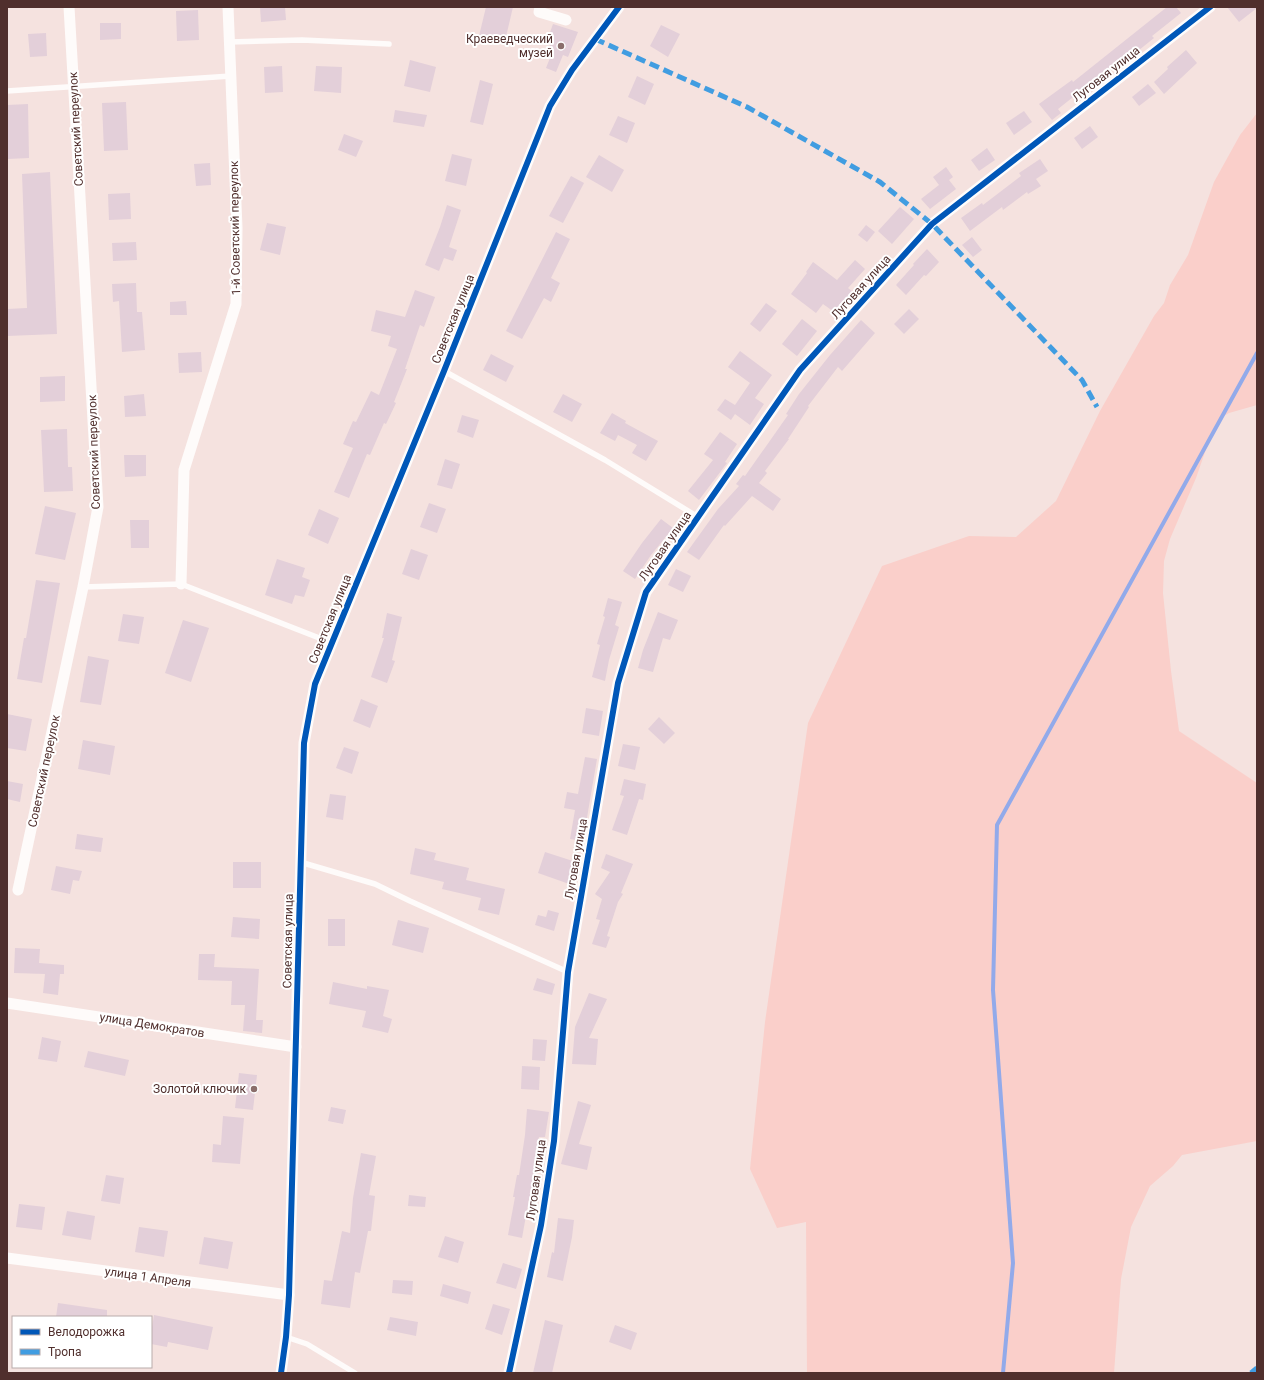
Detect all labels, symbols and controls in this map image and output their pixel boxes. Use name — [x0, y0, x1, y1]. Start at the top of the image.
place label: Краеведческий музей — [466, 32, 553, 60]
marker: Краеведческий музей — [556, 41, 566, 51]
street label: Луговая улица — [1069, 43, 1143, 105]
street label: Советский переулок — [66, 71, 86, 187]
street label: 1-й Советский переулок — [227, 160, 243, 295]
street label: Луговая улица — [828, 252, 894, 322]
street label: Советская улица — [429, 272, 477, 366]
street label: Советский переулок — [85, 394, 103, 510]
street label: Луговая улица — [636, 508, 694, 584]
street label: Советская улица — [306, 572, 354, 666]
street label: Советский переулок — [25, 713, 63, 829]
street label: Луговая улица — [562, 817, 590, 901]
street label: Советская улица — [280, 893, 296, 989]
street label: улица Демократов — [99, 1010, 206, 1040]
place label: Золотой ключик — [153, 1082, 247, 1096]
marker: Золотой ключик — [249, 1084, 259, 1094]
street label: Луговая улица — [523, 1139, 549, 1221]
street label: улица 1 Апреля — [104, 1264, 192, 1290]
legend — [12, 1316, 152, 1368]
text: Велодорожка — [48, 1325, 125, 1339]
text: Тропа — [48, 1345, 82, 1359]

